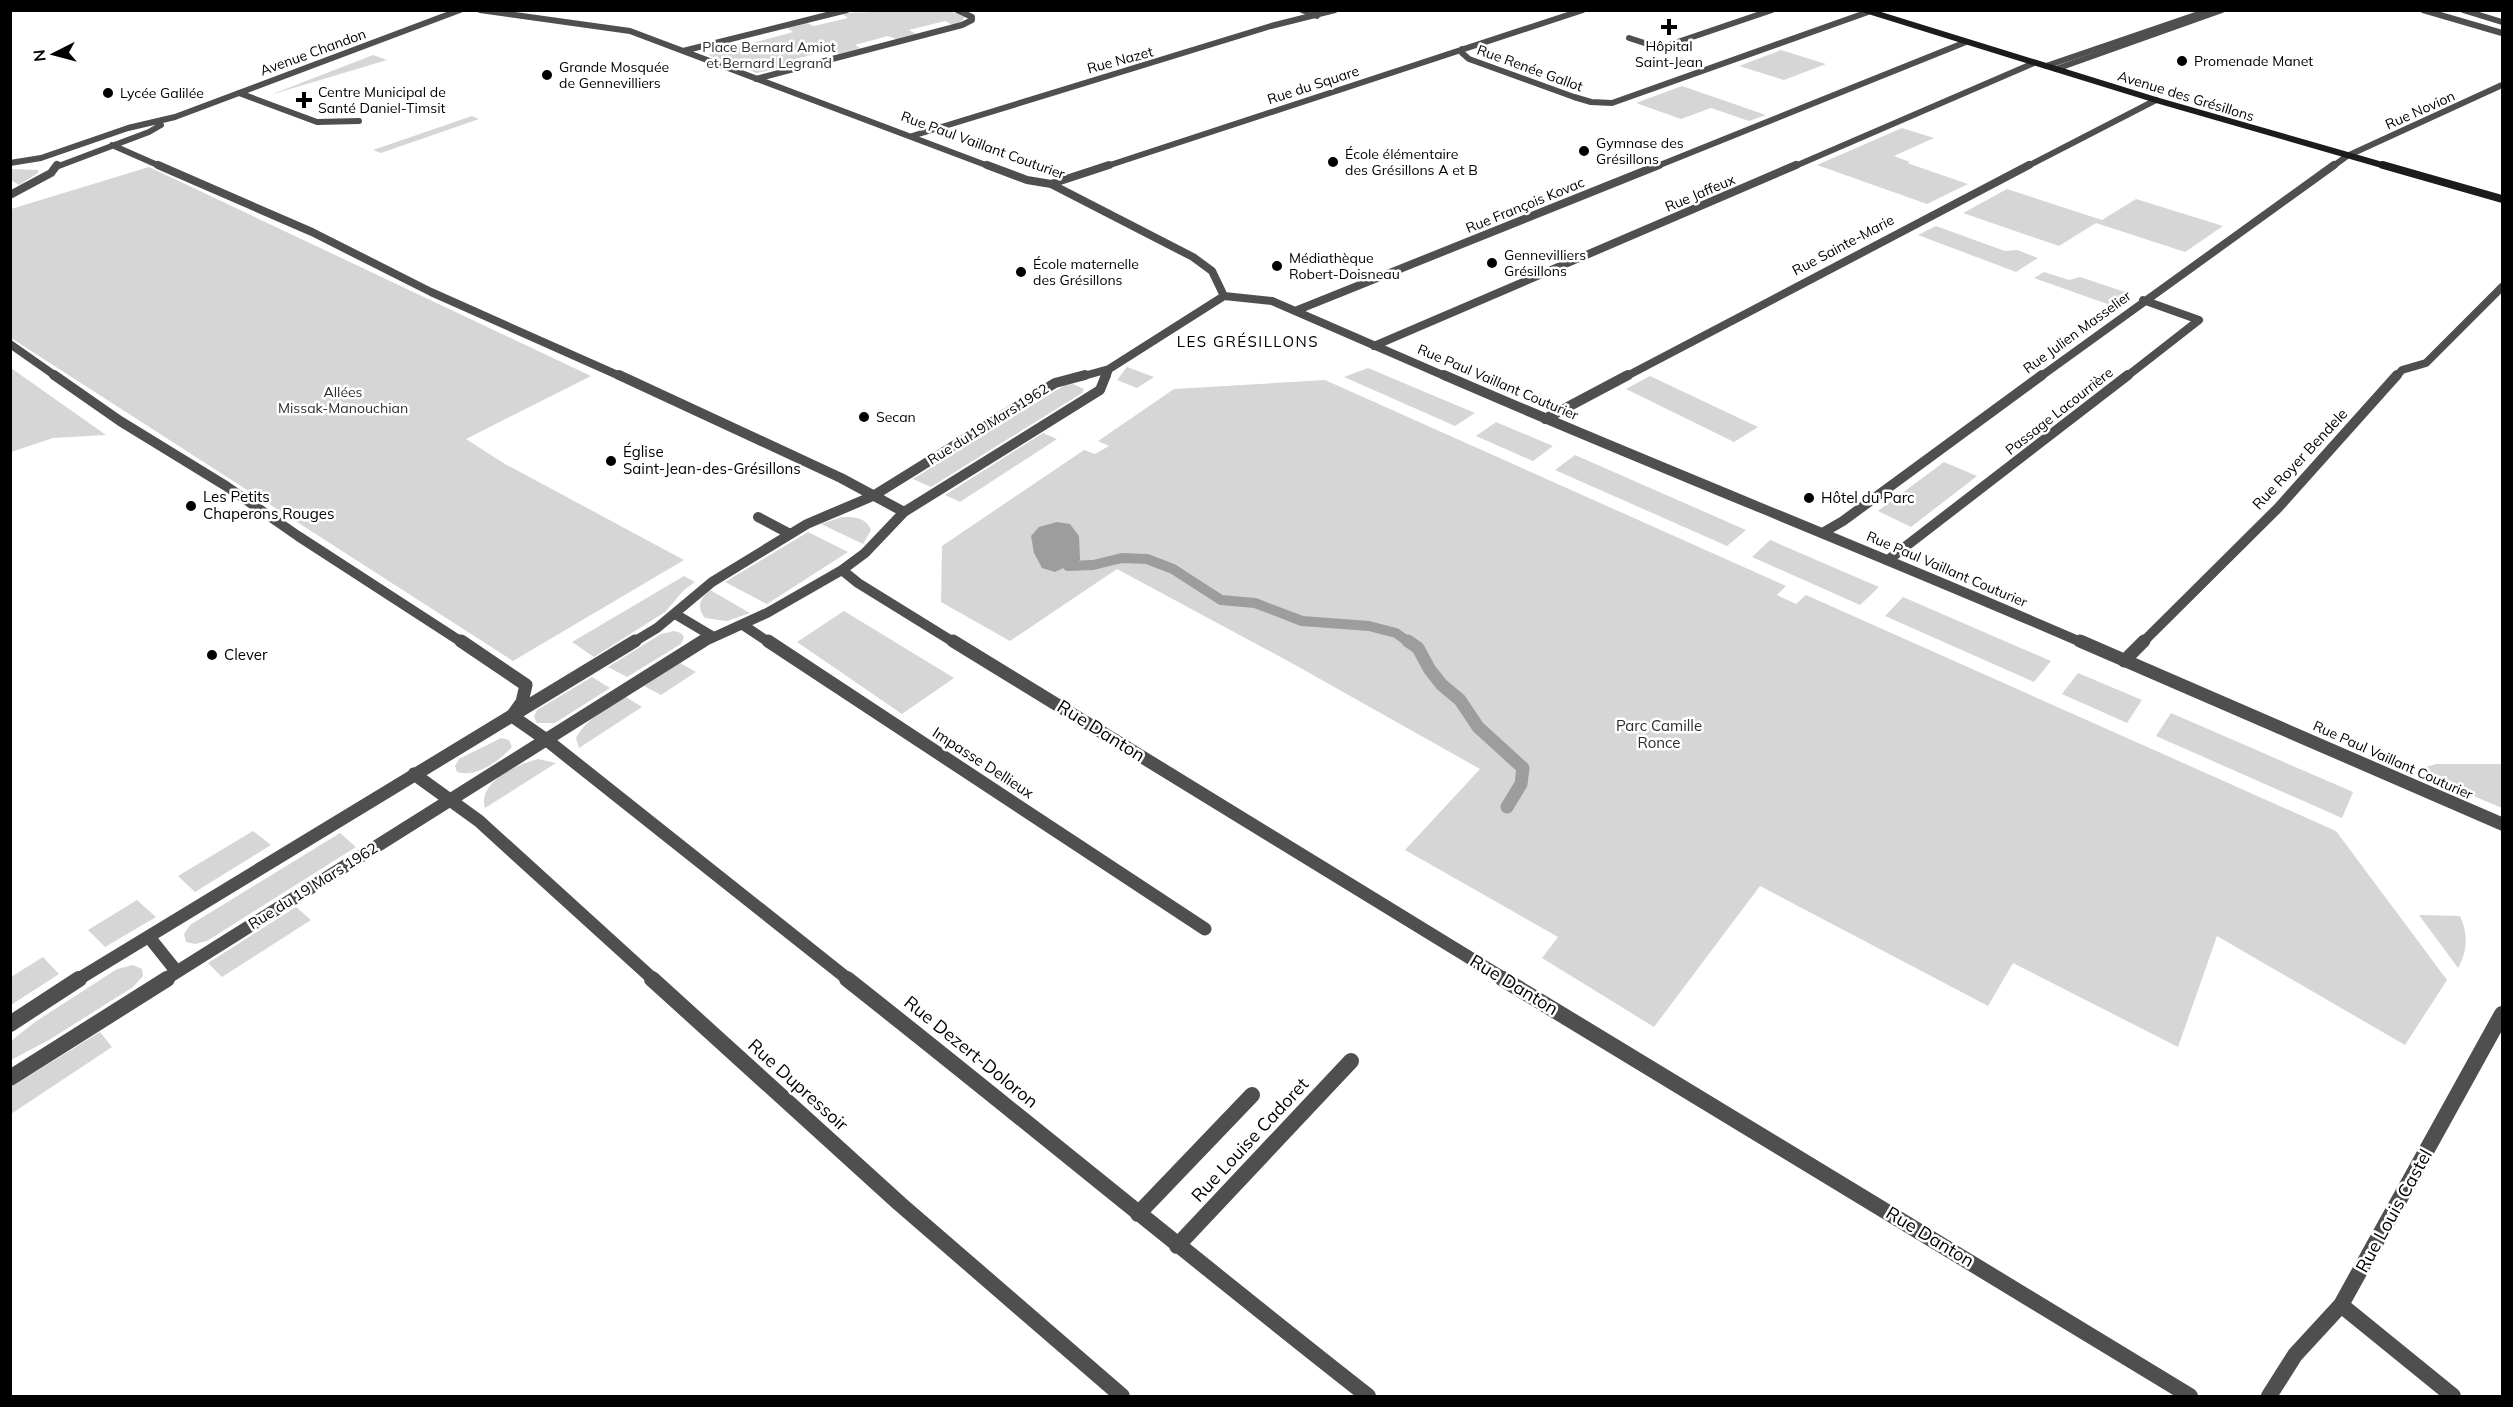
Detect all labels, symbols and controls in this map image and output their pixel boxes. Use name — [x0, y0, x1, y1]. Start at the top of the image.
marker: Hôpital Saint-Jean — [1660, 18, 1678, 36]
north arrow — [24, 24, 84, 84]
street label: Avenue Chandon — [258, 24, 368, 80]
place label: Hôpital Saint-Jean — [1635, 37, 1703, 71]
park label: Place Bernard Amiot et Bernard Legrand — [702, 38, 836, 72]
street label: Rue Renée Gallot — [1475, 40, 1586, 96]
street label: Rue Nazet — [1085, 43, 1155, 77]
text: N — [29, 49, 50, 63]
place label: Promenade Manet — [2194, 52, 2313, 70]
marker: Promenade Manet — [2175, 54, 2189, 68]
place label: Grande Mosquée de Gennevilliers — [559, 58, 669, 92]
street label: Rue du Square — [1265, 62, 1361, 108]
street label: Avenue des Grésillons — [2115, 67, 2257, 125]
marker: Grande Mosquée de Gennevilliers — [540, 68, 554, 82]
place label: Centre Municipal de Santé Daniel-Timsit — [318, 83, 446, 117]
place label: Lycée Galilée — [120, 84, 204, 102]
marker: Lycée Galilée — [101, 86, 115, 100]
street label: Rue Novion — [2382, 87, 2458, 133]
marker: Centre Municipal de Santé Daniel-Timsit — [295, 91, 313, 109]
street label: Rue Paul Vaillant Couturier — [899, 107, 1068, 183]
place label: Gymnase des Grésillons — [1596, 134, 1684, 168]
marker: Gymnase des Grésillons — [1577, 144, 1591, 158]
place label: École élémentaire des Grésillons A et B — [1345, 145, 1478, 179]
marker: École élémentaire des Grésillons A et B — [1326, 155, 1340, 169]
street label: Rue Jaffeux — [1662, 170, 1738, 216]
street label: Rue François Kovac — [1463, 173, 1587, 237]
street label: Rue Sainte-Marie — [1789, 211, 1897, 279]
place label: Gennevilliers Grésillons — [1504, 246, 1586, 280]
place label: Médiathèque Robert-Doisneau — [1289, 249, 1400, 283]
place label: École maternelle des Grésillons — [1033, 255, 1139, 289]
marker: Gennevilliers Grésillons — [1485, 256, 1499, 270]
marker: Médiathèque Robert-Doisneau — [1270, 259, 1284, 273]
marker: École maternelle des Grésillons — [1014, 265, 1028, 279]
street label: Rue Julien Masselier — [2019, 286, 2135, 377]
district label: LES GRÉSILLONS — [1177, 332, 1319, 351]
street label: Rue Paul Vaillant Couturier — [1415, 340, 1582, 424]
street label: Passage Lacourrière — [2002, 363, 2116, 459]
street label: Rue du 19 Mars 1962 — [924, 379, 1052, 469]
park label: Allées Missak-Manouchian — [278, 383, 408, 417]
street label: Rue Royer Bendele — [2248, 404, 2351, 513]
place label: Secan — [876, 408, 916, 426]
marker: Secan — [857, 410, 871, 424]
place label: Église Saint-Jean-des-Grésillons — [623, 442, 801, 478]
marker: Église Saint-Jean-des-Grésillons — [604, 454, 618, 468]
place label: Les Petits Chaperons Rouges — [203, 487, 334, 523]
place label: Hôtel du Parc — [1821, 488, 1915, 507]
marker: Hôtel du Parc — [1802, 491, 1816, 505]
marker: Les Petits Chaperons Rouges — [184, 499, 198, 513]
street label: Rue Paul Vaillant Couturier — [1864, 527, 2031, 611]
place label: Clever — [224, 645, 268, 664]
marker: Clever — [205, 648, 219, 662]
street label: Rue Danton — [1053, 695, 1149, 767]
park label: Parc Camille Ronce — [1616, 716, 1702, 752]
street label: Rue Paul Vaillant Couturier — [2310, 717, 2477, 804]
street label: Impasse Dellieux — [929, 723, 1037, 802]
street label: Rue du 19 Mars 1962 — [244, 838, 381, 933]
street label: Rue Danton — [1466, 949, 1563, 1020]
street label: Rue Dezert-Doloron — [900, 990, 1043, 1113]
street label: Rue Dupressoir — [743, 1034, 854, 1136]
street label: Rue Louise Cadoret — [1186, 1073, 1313, 1207]
street label: Rue Louis Castel — [2350, 1145, 2437, 1276]
street label: Rue Danton — [1882, 1201, 1979, 1272]

